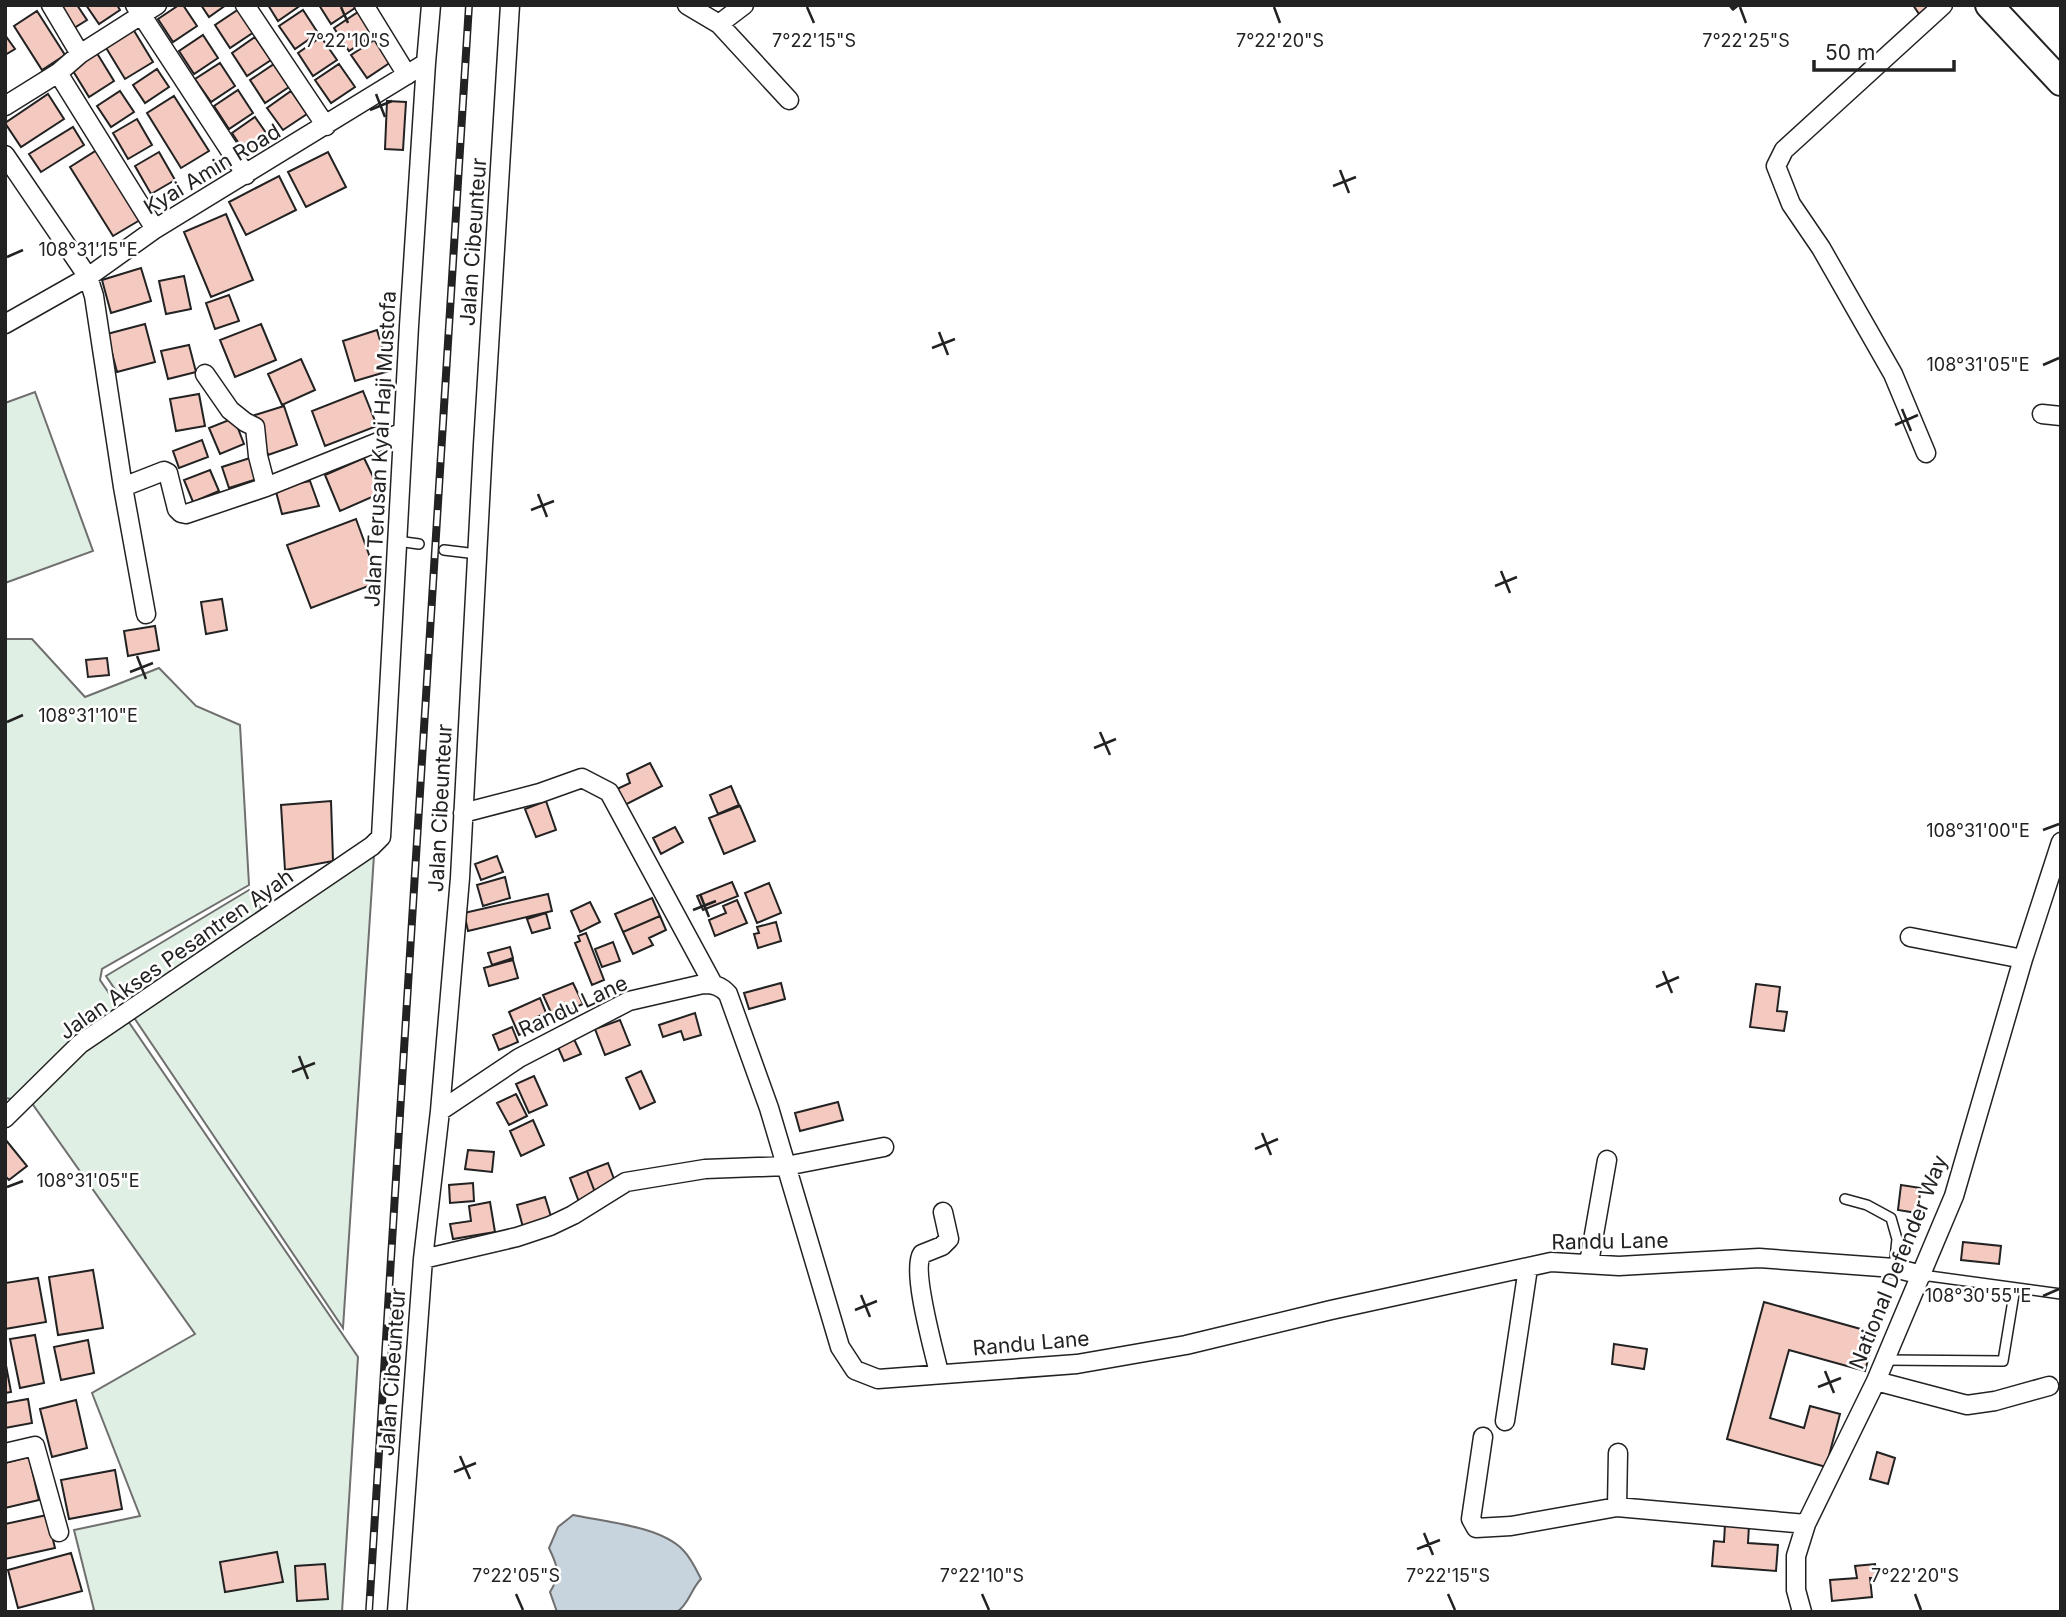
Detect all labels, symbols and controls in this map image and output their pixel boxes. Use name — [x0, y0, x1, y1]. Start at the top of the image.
scale bar — [1814, 28, 1954, 72]
text: 7°22'10"S — [306, 30, 390, 51]
text: 7°22'15"S — [772, 30, 856, 51]
text: 7°22'20"S — [1236, 30, 1324, 51]
text: 7°22'25"S — [1702, 30, 1790, 51]
text: 50 m — [1825, 40, 1875, 65]
street label: Kyai Amin Road — [139, 118, 285, 220]
street label: Jalan Cibeunteur — [455, 157, 491, 327]
text: 108°31'15"E — [38, 239, 138, 260]
street label: Jalan Terusan Kyai Haji Mustofa — [359, 290, 401, 608]
text: 108°31'05"E — [1926, 354, 2030, 375]
text: 108°31'10"E — [38, 705, 138, 726]
street label: Jalan Cibeunteur — [423, 723, 457, 893]
text: 108°31'00"E — [1926, 820, 2030, 841]
street label: Jalan Akses Pesantren Ayah — [54, 863, 298, 1045]
street label: Randu Lane — [515, 970, 631, 1042]
street label: National Defender Way — [1844, 1151, 1952, 1373]
text: 108°31'05"E — [36, 1170, 140, 1191]
street label: Randu Lane — [1551, 1227, 1669, 1255]
text: 108°30'55"E — [1925, 1285, 2031, 1306]
street label: Jalan Cibeunteur — [374, 1287, 410, 1457]
street label: Randu Lane — [972, 1325, 1090, 1361]
text: 7°22'05"S — [472, 1565, 560, 1586]
text: 7°22'10"S — [940, 1565, 1024, 1586]
text: 7°22'15"S — [1406, 1565, 1490, 1586]
text: 7°22'20"S — [1871, 1565, 1959, 1586]

